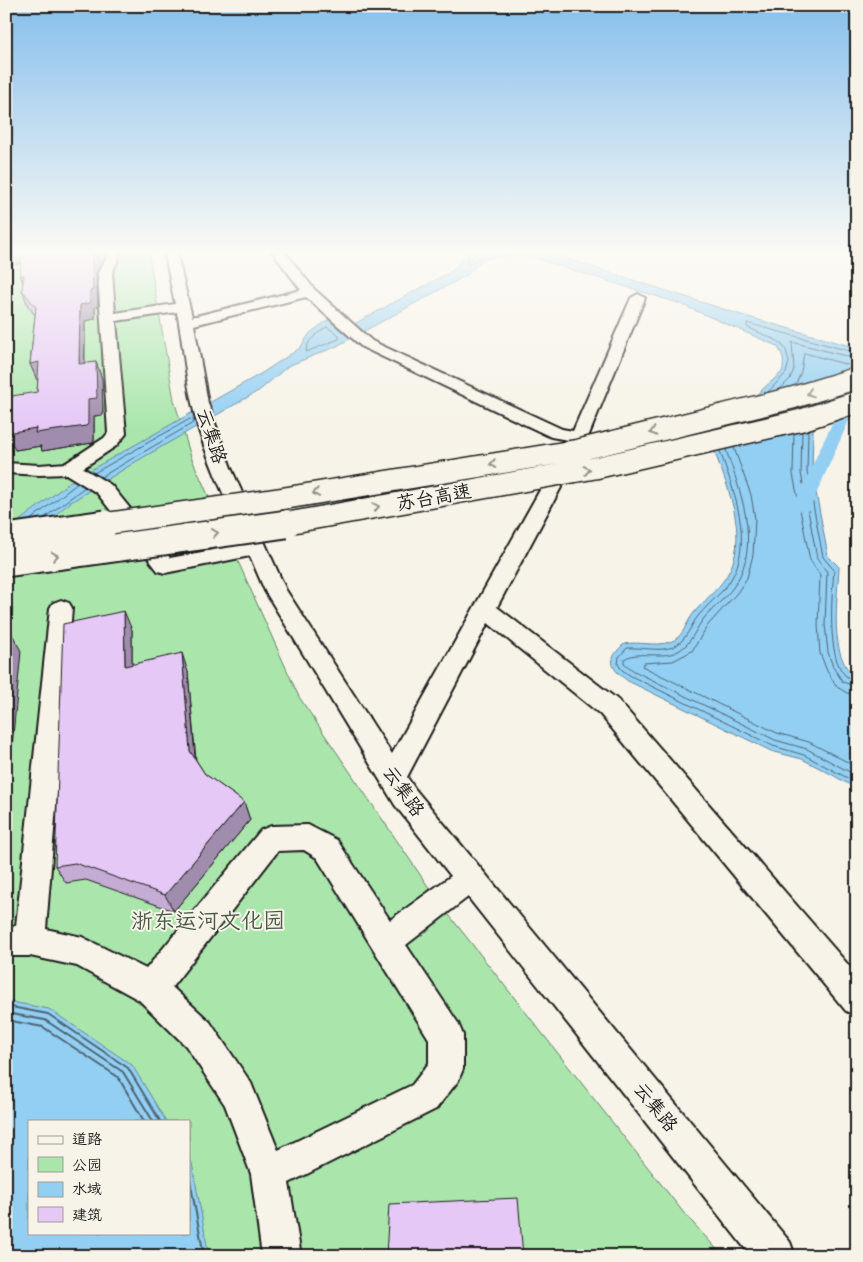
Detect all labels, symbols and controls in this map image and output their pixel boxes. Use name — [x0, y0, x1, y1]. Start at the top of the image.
one-way arrow — [807, 387, 815, 397]
street label: 云集路 — [191, 405, 233, 467]
one-way arrow — [648, 426, 657, 437]
one-way arrow — [489, 458, 498, 468]
one-way arrow — [583, 465, 592, 475]
street label: 苏台高速 — [394, 478, 474, 516]
one-way arrow — [311, 488, 320, 498]
one-way arrow — [371, 503, 380, 513]
one-way arrow — [211, 529, 220, 539]
one-way arrow — [50, 552, 59, 562]
street label: 云集路 — [377, 760, 431, 822]
park label: 浙东运河文化园 — [131, 906, 285, 935]
street label: 云集路 — [628, 1077, 684, 1137]
legend — [28, 1120, 190, 1234]
text: 道路 — [72, 1129, 102, 1149]
text: 公园 — [72, 1155, 102, 1175]
text: 水域 — [72, 1179, 102, 1199]
text: 建筑 — [72, 1205, 102, 1225]

